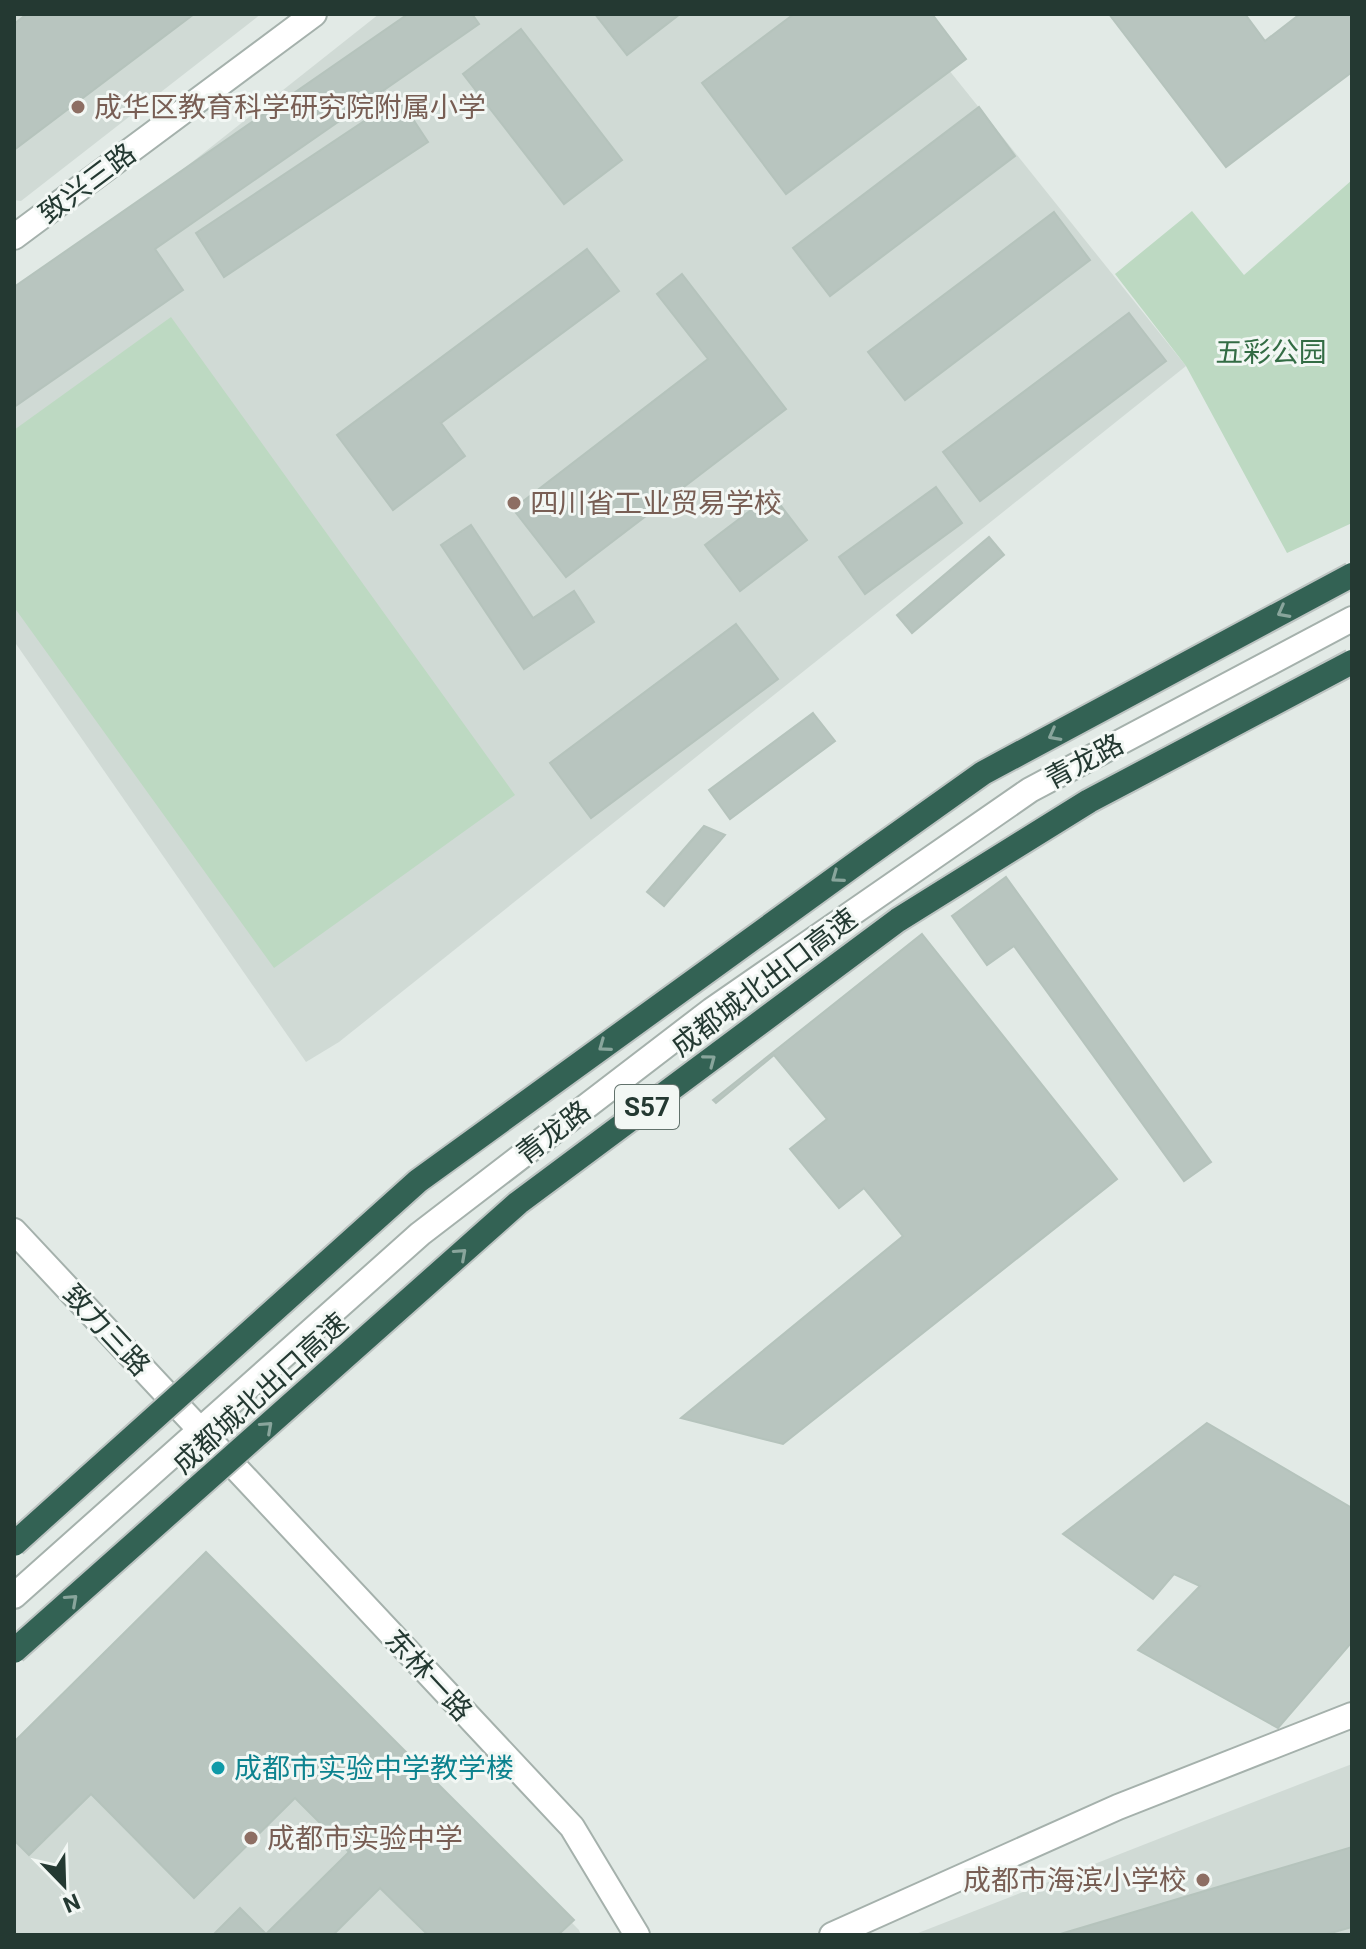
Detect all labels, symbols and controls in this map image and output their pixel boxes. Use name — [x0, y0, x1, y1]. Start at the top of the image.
place label: 成华区教育科学研究院附属小学 — [94, 91, 486, 124]
marker: 成华区教育科学研究院附属小学 — [69, 98, 87, 116]
street label: 致兴三路 — [33, 137, 142, 230]
park label: 五彩公园 — [1215, 336, 1327, 369]
place label: 四川省工业贸易学校 — [530, 487, 782, 520]
marker: 四川省工业贸易学校 — [505, 494, 523, 512]
one-way arrow — [1278, 602, 1292, 618]
one-way arrow — [1048, 725, 1063, 740]
street label: 青龙路 — [1039, 727, 1129, 796]
one-way arrow — [831, 867, 846, 882]
street label: 成都城北出口高速 — [665, 902, 864, 1063]
one-way arrow — [598, 1036, 612, 1051]
one-way arrow — [701, 1055, 716, 1070]
road number: S57 — [615, 1085, 679, 1129]
street label: 青龙路 — [510, 1094, 597, 1171]
one-way arrow — [451, 1249, 466, 1264]
street label: 致力三路 — [56, 1278, 157, 1383]
street label: 成都城北出口高速 — [166, 1306, 355, 1481]
one-way arrow — [257, 1422, 272, 1436]
one-way arrow — [63, 1595, 78, 1609]
street label: 东林一路 — [378, 1623, 479, 1728]
place label: 成都市实验中学教学楼 — [234, 1752, 514, 1785]
marker: 成都市实验中学教学楼 — [209, 1759, 227, 1777]
place label: 成都市实验中学 — [267, 1822, 463, 1855]
marker: 成都市实验中学 — [242, 1829, 260, 1847]
north arrow — [24, 1845, 104, 1925]
place label: 成都市海滨小学校 — [963, 1864, 1187, 1897]
marker: 成都市海滨小学校 — [1194, 1871, 1212, 1889]
text: N — [60, 1888, 84, 1917]

